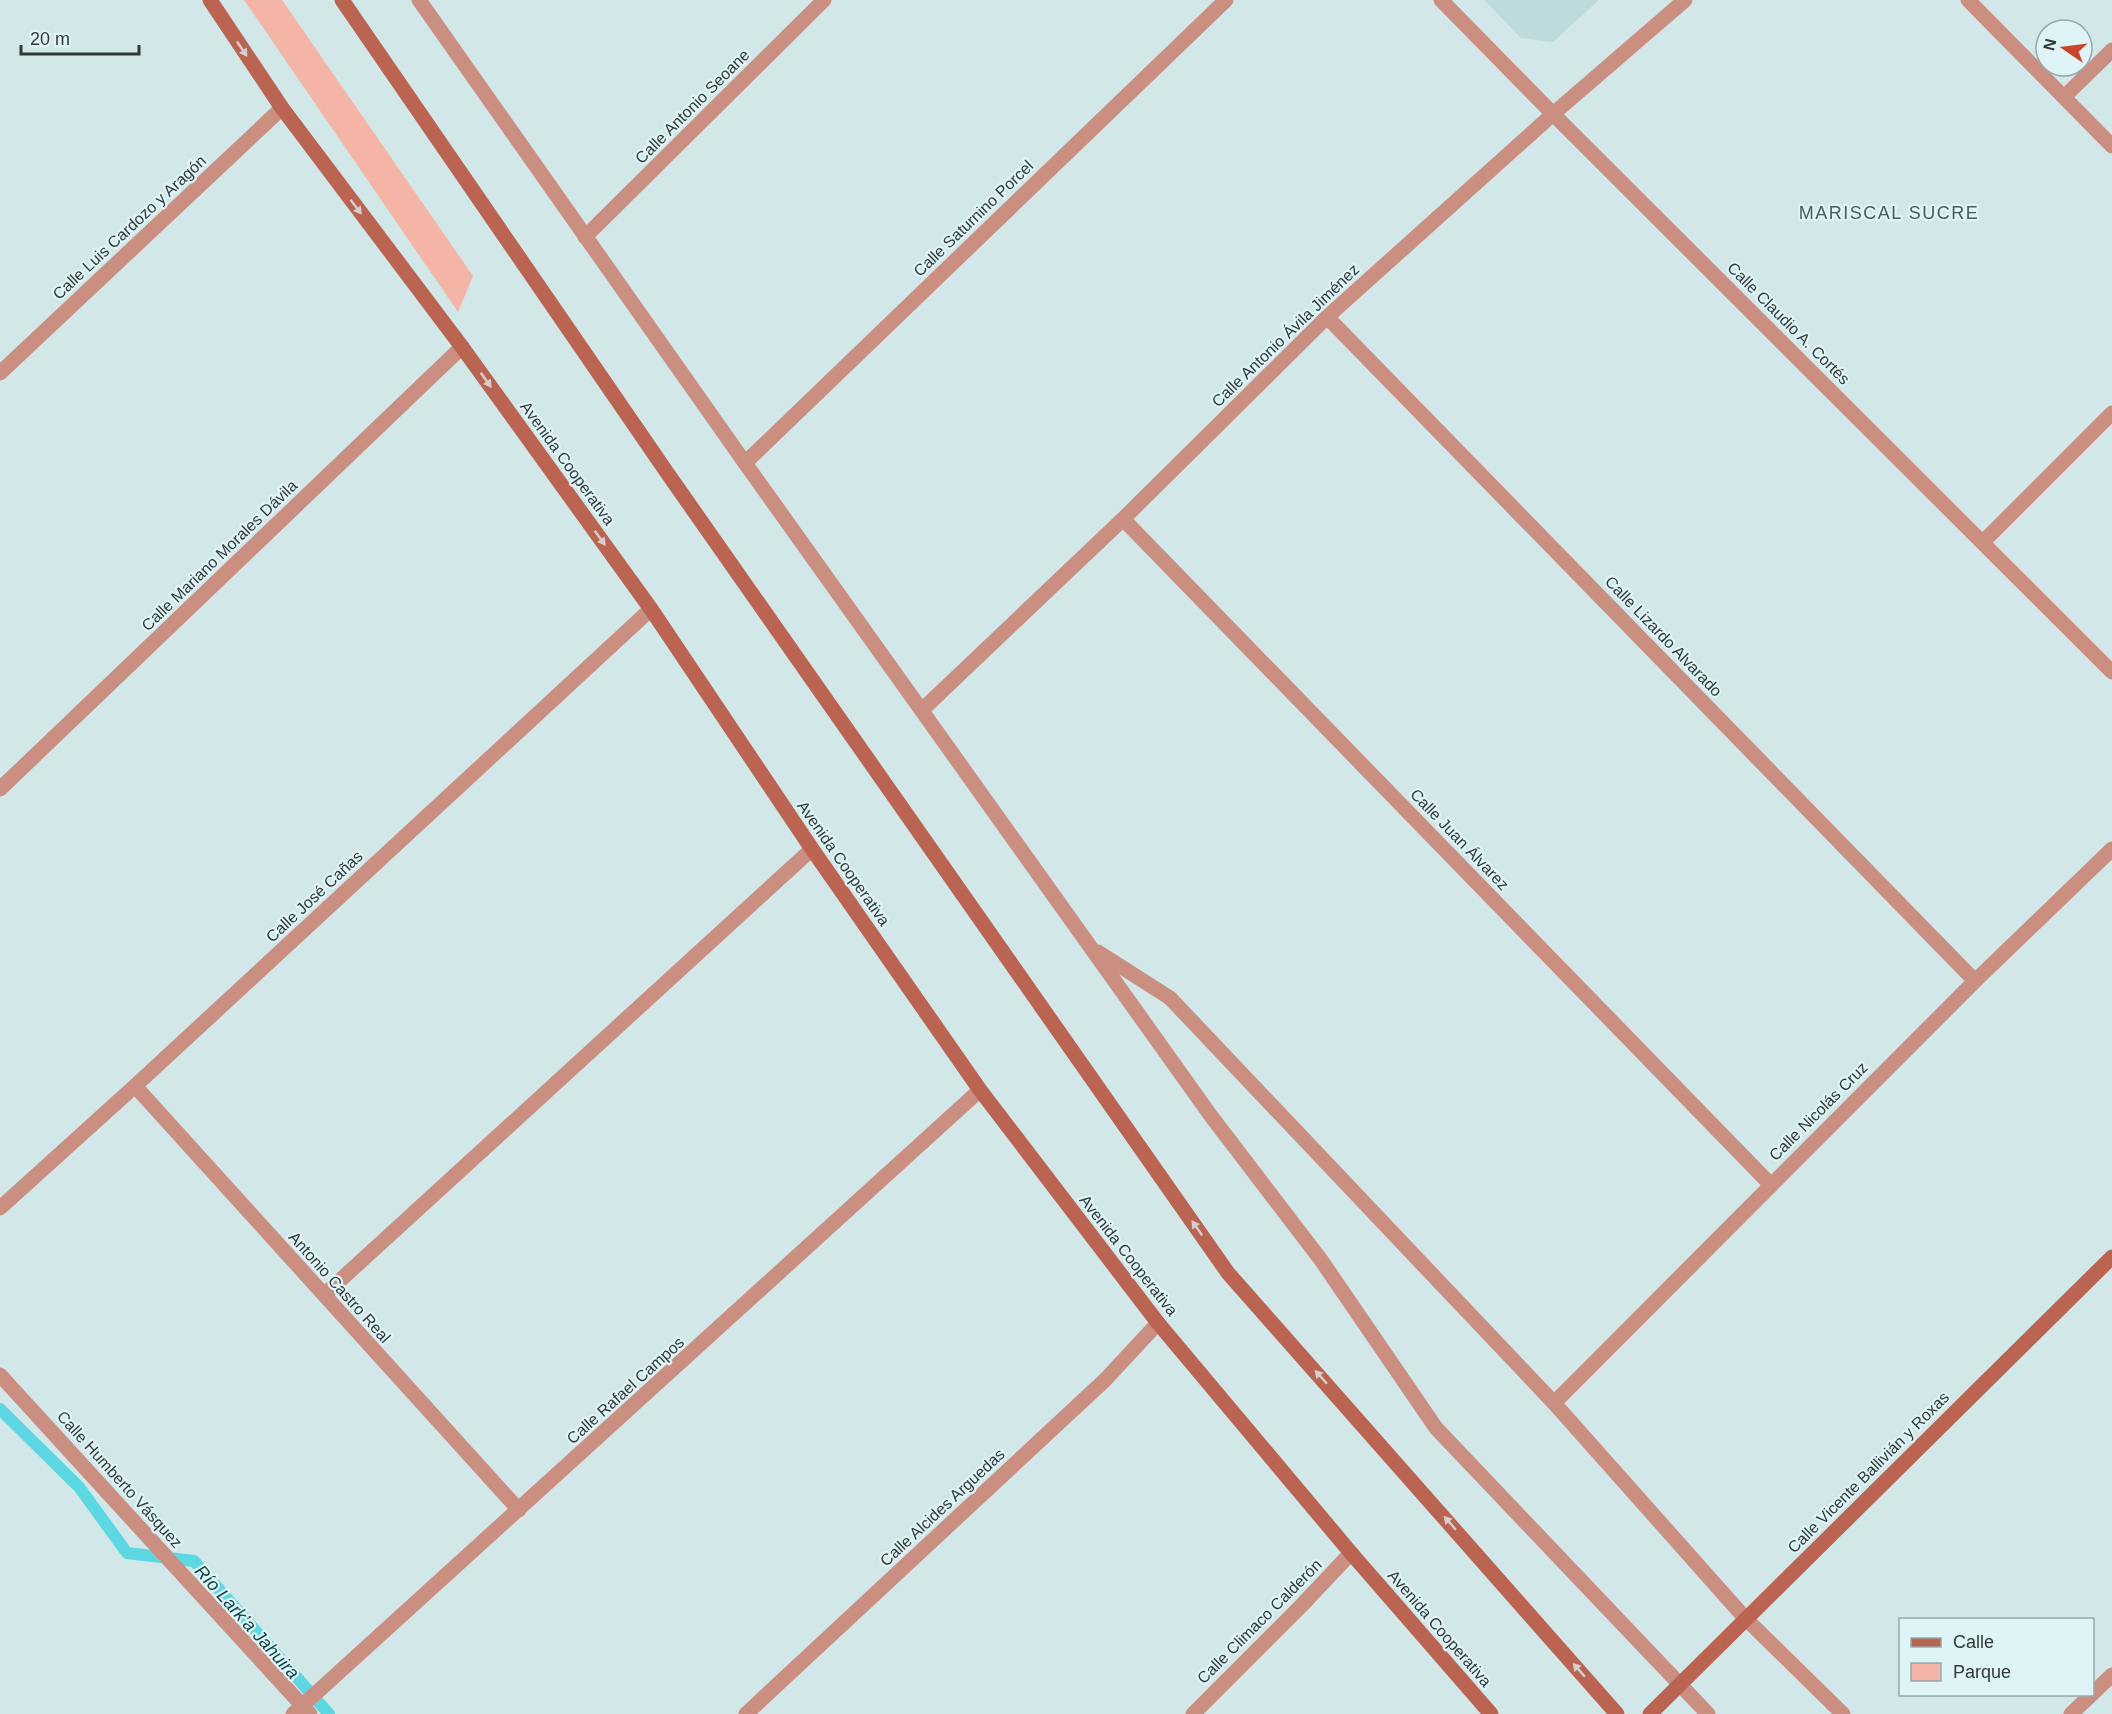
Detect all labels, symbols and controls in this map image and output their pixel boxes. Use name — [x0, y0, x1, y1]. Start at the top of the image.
scale bar — [21, 18, 140, 56]
north arrow — [2034, 18, 2094, 78]
text: 20 m — [30, 29, 70, 49]
text: N — [2040, 37, 2060, 52]
one-way arrow — [236, 41, 247, 57]
street label: Calle Antonio Seoane — [632, 46, 753, 167]
street label: Calle Luis Cardozo y Aragón — [49, 152, 209, 303]
street label: Calle Saturnino Porcel — [910, 157, 1037, 280]
one-way arrow — [350, 199, 362, 214]
district label: MARISCAL SUCRE — [1799, 203, 1979, 223]
street label: Calle Claudio A. Cortés — [1724, 259, 1853, 388]
street label: Calle Antonio Ávila Jiménez — [1208, 260, 1362, 410]
one-way arrow — [480, 371, 492, 387]
street label: Avenida Cooperativa — [517, 398, 618, 528]
street label: Calle Mariano Morales Dávila — [138, 477, 300, 634]
one-way arrow — [594, 530, 605, 546]
street label: Calle Lizardo Alvarado — [1602, 573, 1725, 700]
street label: Calle Juan Álvarez — [1407, 785, 1513, 893]
street label: Avenida Cooperativa — [794, 798, 893, 929]
street label: Calle José Cañas — [263, 847, 366, 945]
street label: Calle Nicolás Cruz — [1766, 1059, 1871, 1164]
street label: Avenida Cooperativa — [1076, 1192, 1181, 1319]
one-way arrow — [1191, 1220, 1203, 1236]
street label: Antonio Castro Real — [285, 1228, 394, 1346]
street label: Calle Rafael Campos — [563, 1333, 687, 1447]
one-way arrow — [1314, 1370, 1328, 1385]
street label: Calle Vicente Ballivián y Roxas — [1784, 1388, 1952, 1556]
street label: Calle Humberto Vásquez — [54, 1408, 185, 1551]
street label: Calle Alcides Arguedas — [877, 1445, 1008, 1569]
one-way arrow — [1443, 1516, 1457, 1531]
street label: Calle Climaco Calderón — [1194, 1556, 1325, 1687]
water label: Río Lark’a Jahuira — [191, 1561, 303, 1683]
street label: Avenida Cooperativa — [1385, 1567, 1495, 1690]
legend — [1899, 1618, 2094, 1696]
text: Calle — [1953, 1632, 1994, 1652]
text: Parque — [1953, 1662, 2011, 1682]
one-way arrow — [1573, 1663, 1586, 1678]

